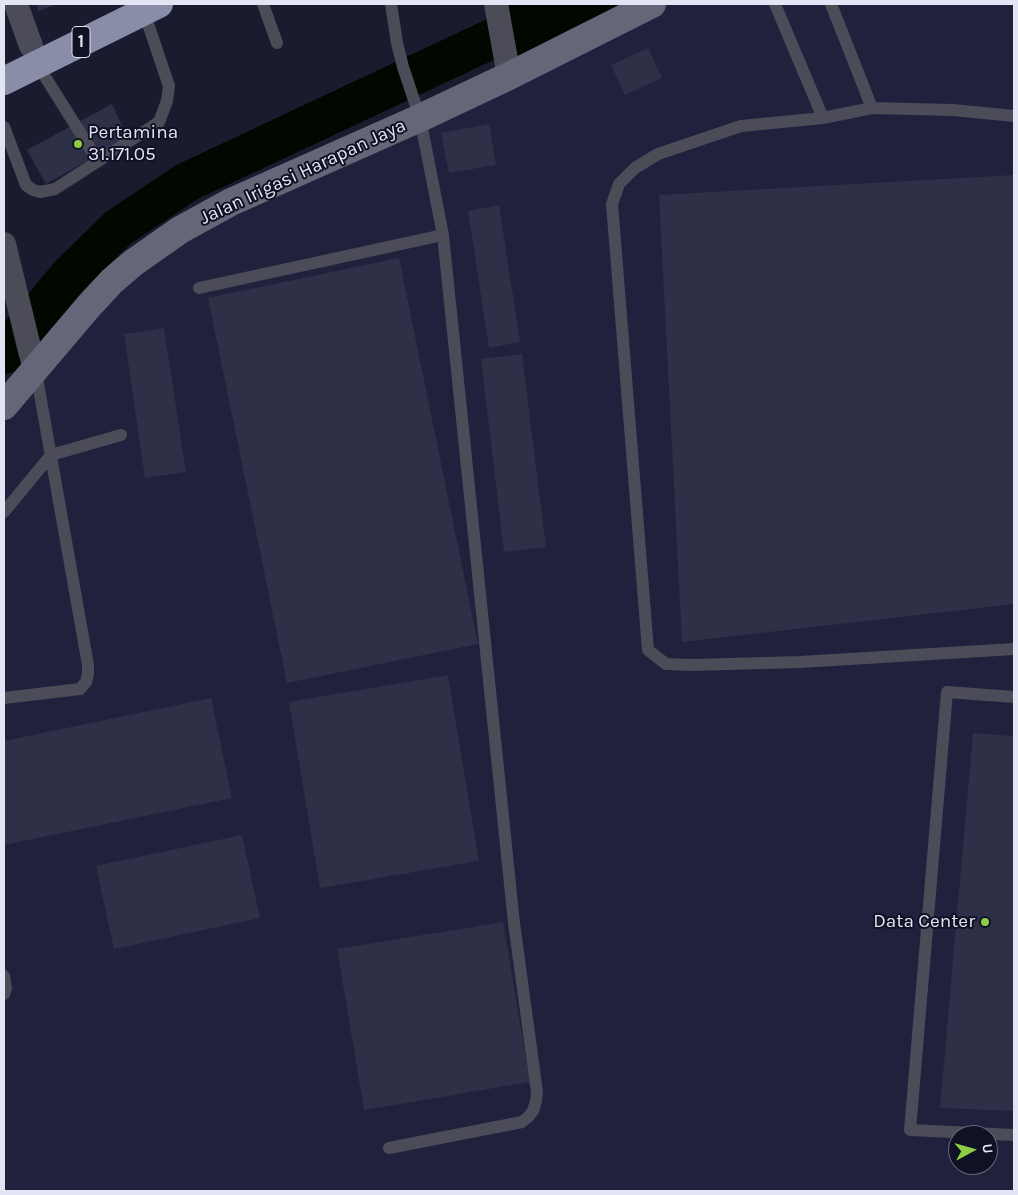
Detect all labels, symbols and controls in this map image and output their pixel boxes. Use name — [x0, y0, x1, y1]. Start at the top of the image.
road number: 1 — [72, 27, 90, 58]
street label: Jalan Irigasi Harapan Jaya — [196, 114, 410, 230]
place label: Pertamina 31.171.05 — [88, 122, 178, 166]
marker: Pertamina 31.171.05 — [72, 138, 84, 150]
place label: Data Center — [873, 911, 975, 933]
marker: Data Center — [979, 916, 991, 928]
north arrow — [948, 1125, 998, 1175]
text: U — [978, 1143, 996, 1154]

